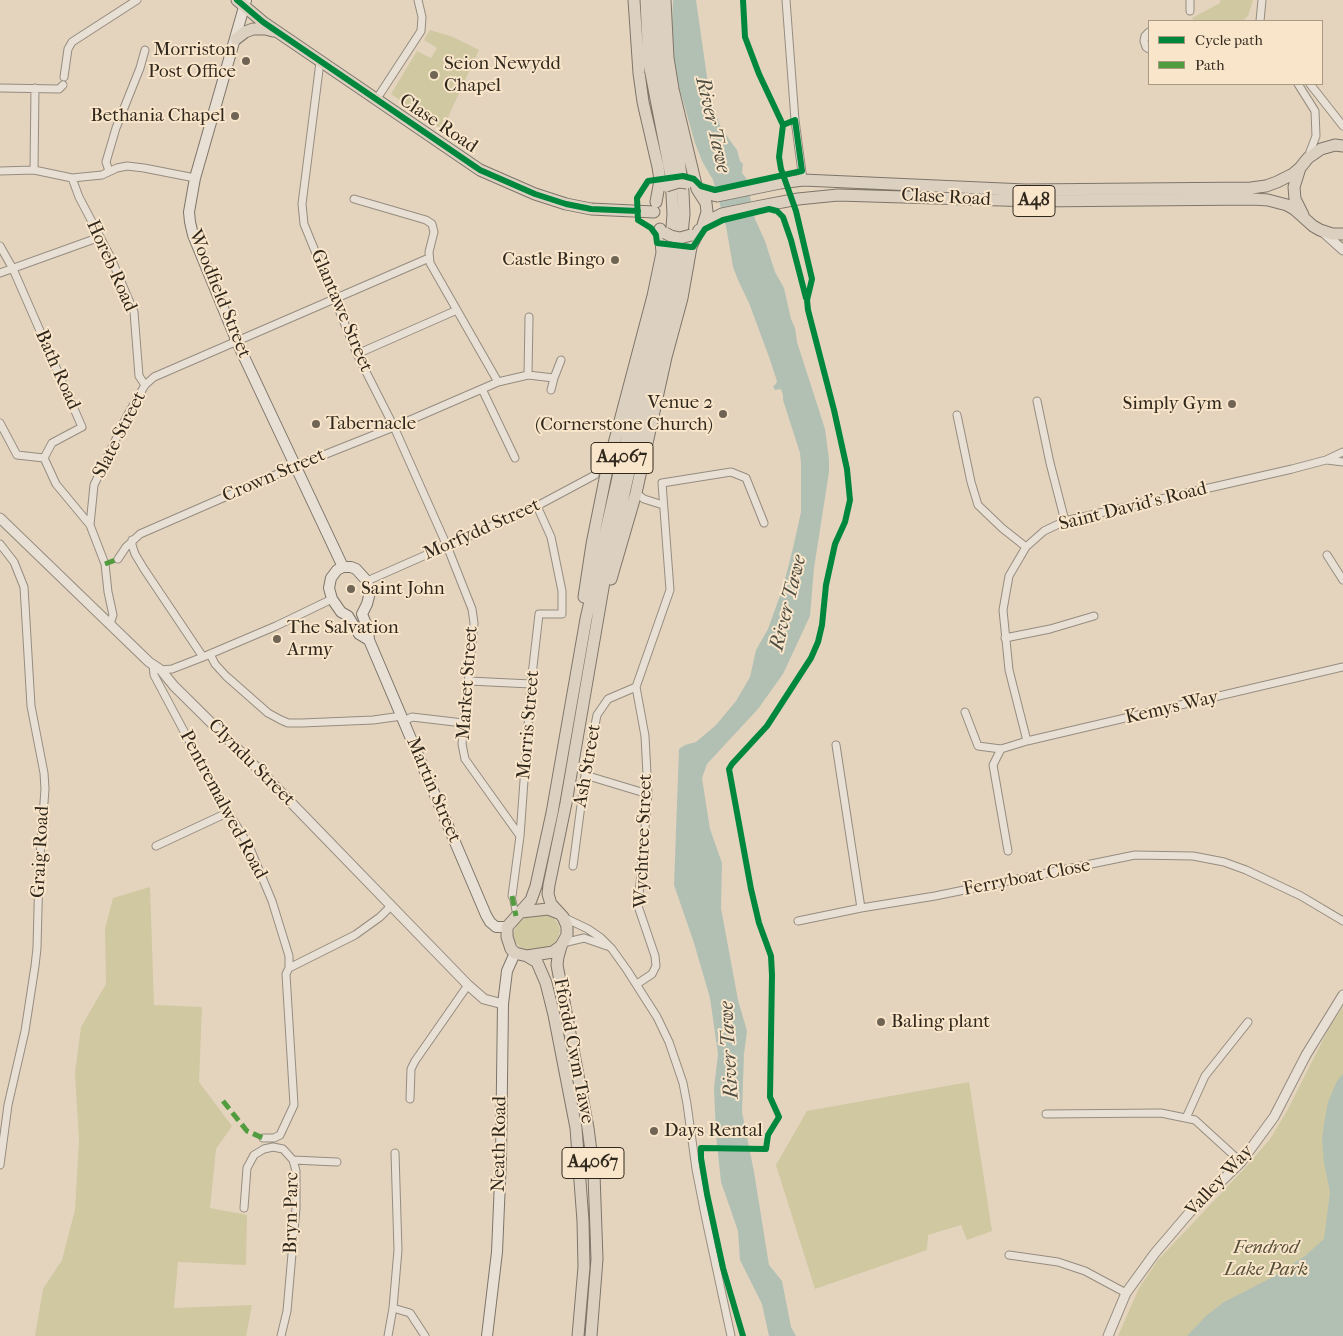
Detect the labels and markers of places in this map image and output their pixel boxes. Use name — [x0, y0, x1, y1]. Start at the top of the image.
place label: Morriston Post Office — [148, 39, 236, 83]
place label: Seion Newydd Chapel — [444, 53, 561, 97]
marker: Morriston Post Office — [240, 55, 252, 67]
marker: Seion Newydd Chapel — [428, 69, 440, 81]
place label: Bethania Chapel — [90, 105, 225, 127]
marker: Bethania Chapel — [229, 110, 241, 122]
place label: Castle Bingo — [502, 249, 605, 271]
marker: Castle Bingo — [609, 254, 621, 266]
place label: Venue 2 (Cornerstone Church) — [535, 392, 713, 436]
place label: Simply Gym — [1122, 393, 1222, 415]
marker: Simply Gym — [1226, 398, 1238, 410]
marker: Venue 2 (Cornerstone Church) — [717, 408, 729, 420]
place label: Tabernacle — [326, 413, 416, 435]
marker: Tabernacle — [310, 418, 322, 430]
place label: Saint John — [361, 578, 445, 600]
marker: Saint John — [345, 583, 357, 595]
place label: The Salvation Army — [287, 617, 399, 661]
marker: The Salvation Army — [271, 633, 283, 645]
place label: Baling plant — [891, 1011, 990, 1033]
marker: Baling plant — [875, 1016, 887, 1028]
place label: Days Rental — [664, 1120, 763, 1142]
marker: Days Rental — [648, 1125, 660, 1137]

